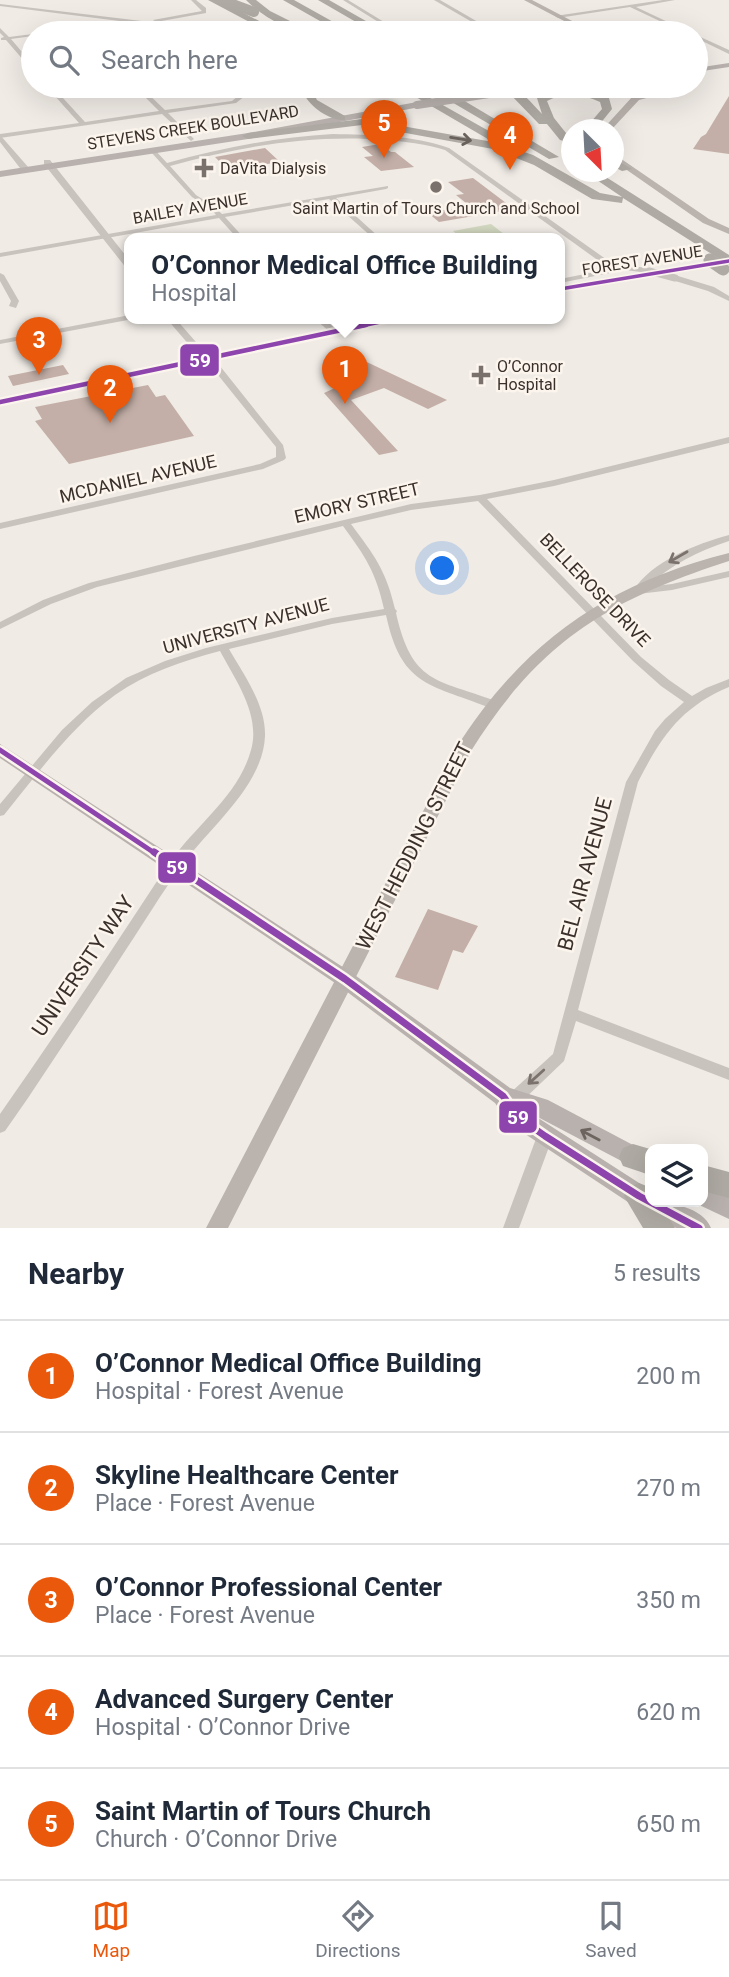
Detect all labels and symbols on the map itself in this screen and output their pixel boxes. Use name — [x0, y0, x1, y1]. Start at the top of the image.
pin: 5 — [361, 100, 407, 158]
street label: STEVENS CREEK BOULEVARD — [86, 101, 300, 154]
pin: 4 — [487, 112, 533, 170]
north arrow — [561, 119, 624, 182]
one-way arrow — [449, 133, 472, 146]
marker: DaVita Dialysis — [194, 158, 214, 178]
place label: DaVita Dialysis — [220, 159, 326, 178]
marker: Saint Martin of Tours Church and School — [428, 179, 444, 195]
street label: BAILEY AVENUE — [131, 189, 249, 228]
place label: Saint Martin of Tours Church and School — [292, 199, 580, 218]
street label: FOREST AVENUE — [581, 242, 704, 279]
pin: 3 — [16, 317, 62, 375]
line badge: 59 — [179, 343, 220, 377]
pin: 1 — [322, 346, 368, 404]
text: 59 — [189, 349, 211, 372]
place label: O’Connor Hospital — [497, 357, 564, 394]
pin: 2 — [87, 365, 133, 423]
marker: O’Connor Hospital — [471, 365, 491, 385]
street label: MCDANIEL AVENUE — [57, 450, 218, 507]
street label: EMORY STREET — [292, 478, 422, 527]
street label: BELLEROSE DRIVE — [536, 529, 655, 651]
one-way arrow — [668, 550, 688, 564]
your location — [425, 551, 459, 585]
street label: UNIVERSITY AVENUE — [161, 593, 331, 658]
street label: WEST HEDDING STREET — [351, 738, 477, 954]
street label: BEL AIR AVENUE — [553, 795, 617, 953]
line badge: 59 — [157, 851, 197, 884]
text: 59 — [166, 856, 188, 879]
street label: UNIVERSITY WAY — [27, 891, 139, 1041]
one-way arrow — [528, 1069, 545, 1086]
line badge: 59 — [498, 1100, 538, 1134]
text: 59 — [507, 1106, 529, 1129]
one-way arrow — [580, 1128, 600, 1142]

